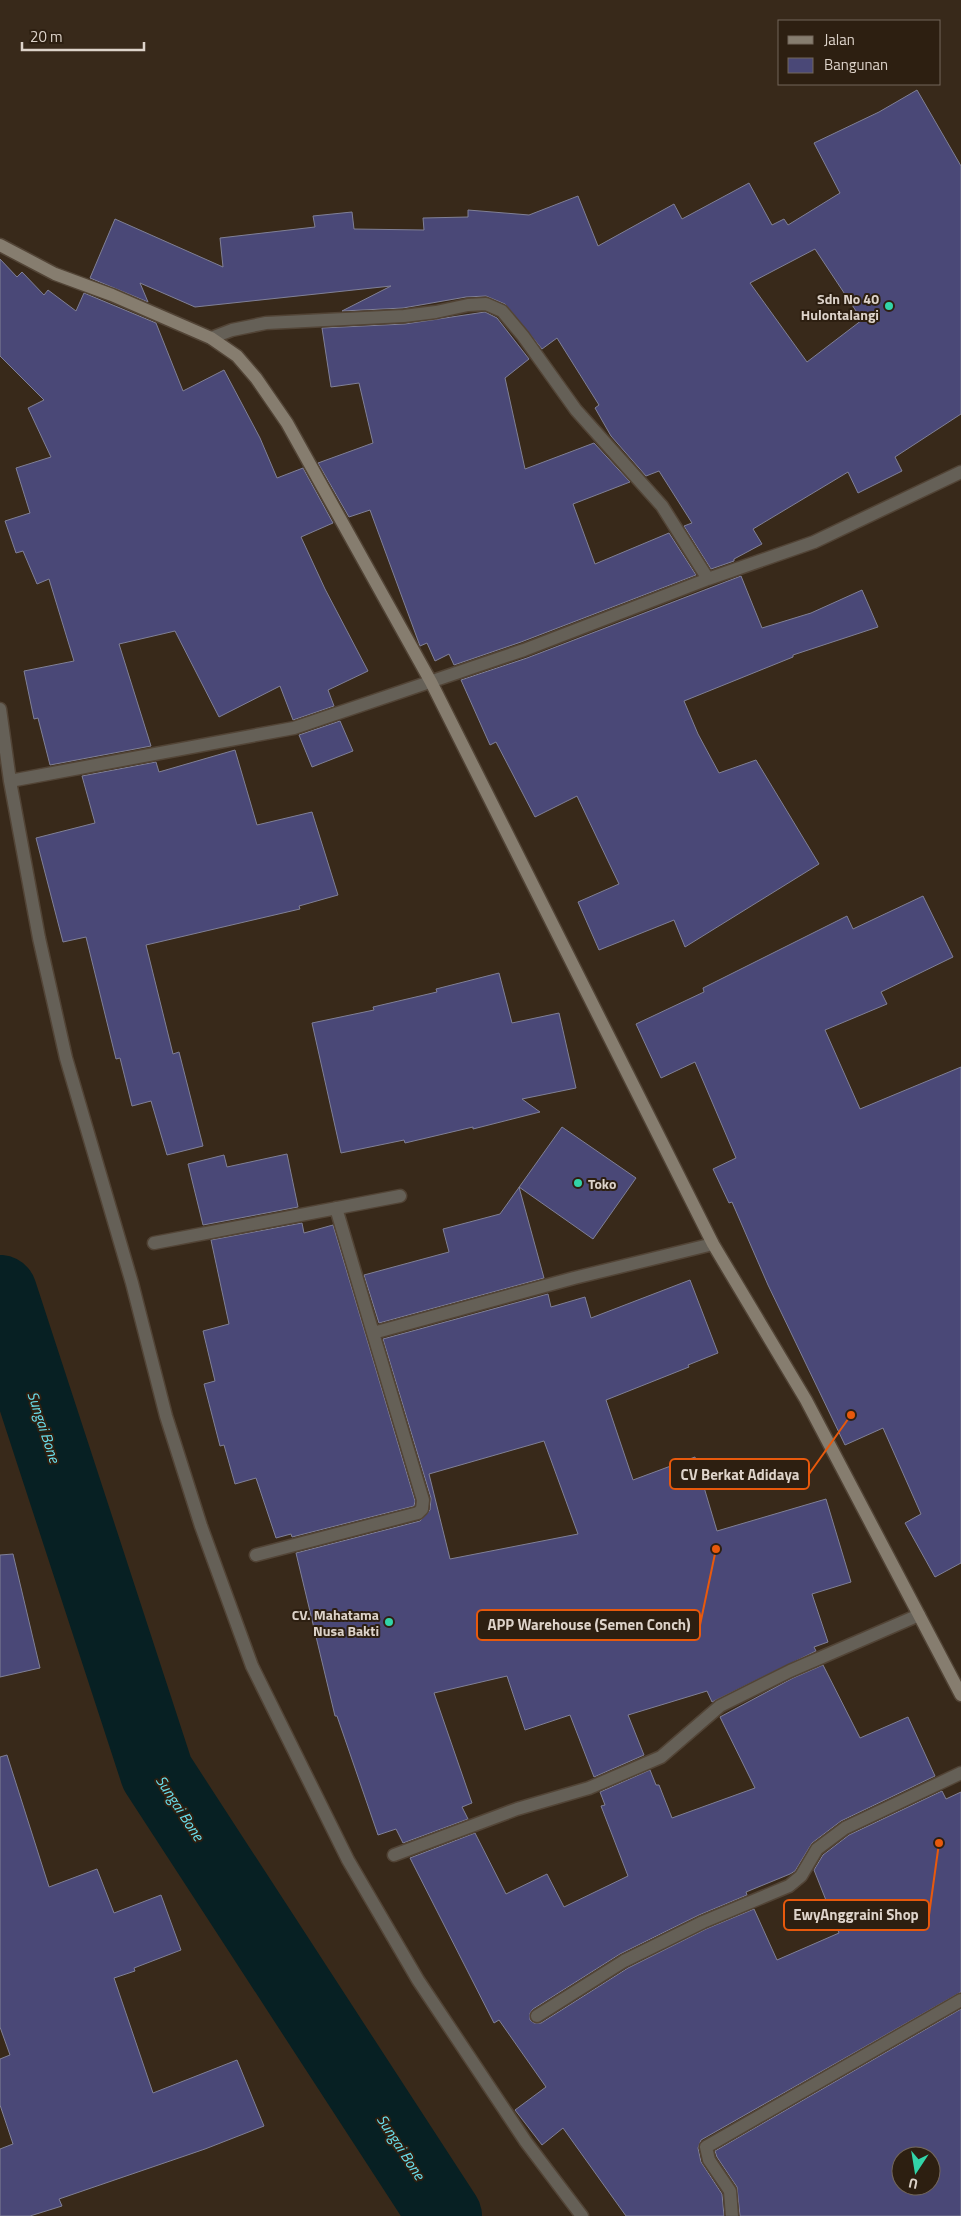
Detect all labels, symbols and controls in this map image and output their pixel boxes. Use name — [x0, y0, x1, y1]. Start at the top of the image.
scale bar — [22, 20, 145, 52]
legend — [778, 20, 941, 85]
text: 20 m — [30, 25, 63, 48]
text: Jalan — [824, 28, 855, 51]
text: Bangunan — [824, 53, 888, 76]
place label: Sdn No 40 Hulontalangi — [801, 288, 879, 325]
marker: Sdn No 40 Hulontalangi — [883, 300, 895, 312]
place label: Toko — [588, 1173, 616, 1194]
marker: Toko — [572, 1177, 584, 1189]
water label: Sungai Bone — [22, 1388, 67, 1467]
callout: CV Berkat Adidaya — [670, 1459, 809, 1489]
text: CV Berkat Adidaya — [681, 1463, 800, 1486]
place label: CV. Mahatama Nusa Bakti — [292, 1604, 379, 1641]
callout: APP Warehouse (Semen Conch) — [477, 1610, 700, 1640]
text: APP Warehouse (Semen Conch) — [487, 1613, 691, 1636]
marker: CV. Mahatama Nusa Bakti — [383, 1616, 395, 1628]
water label: Sungai Bone — [150, 1771, 210, 1846]
callout: EwyAnggraini Shop — [784, 1900, 929, 1930]
text: EwyAnggraini Shop — [793, 1903, 919, 1926]
water label: Sungai Bone — [371, 2110, 431, 2185]
north arrow — [891, 2146, 941, 2196]
text: U — [907, 2173, 920, 2195]

